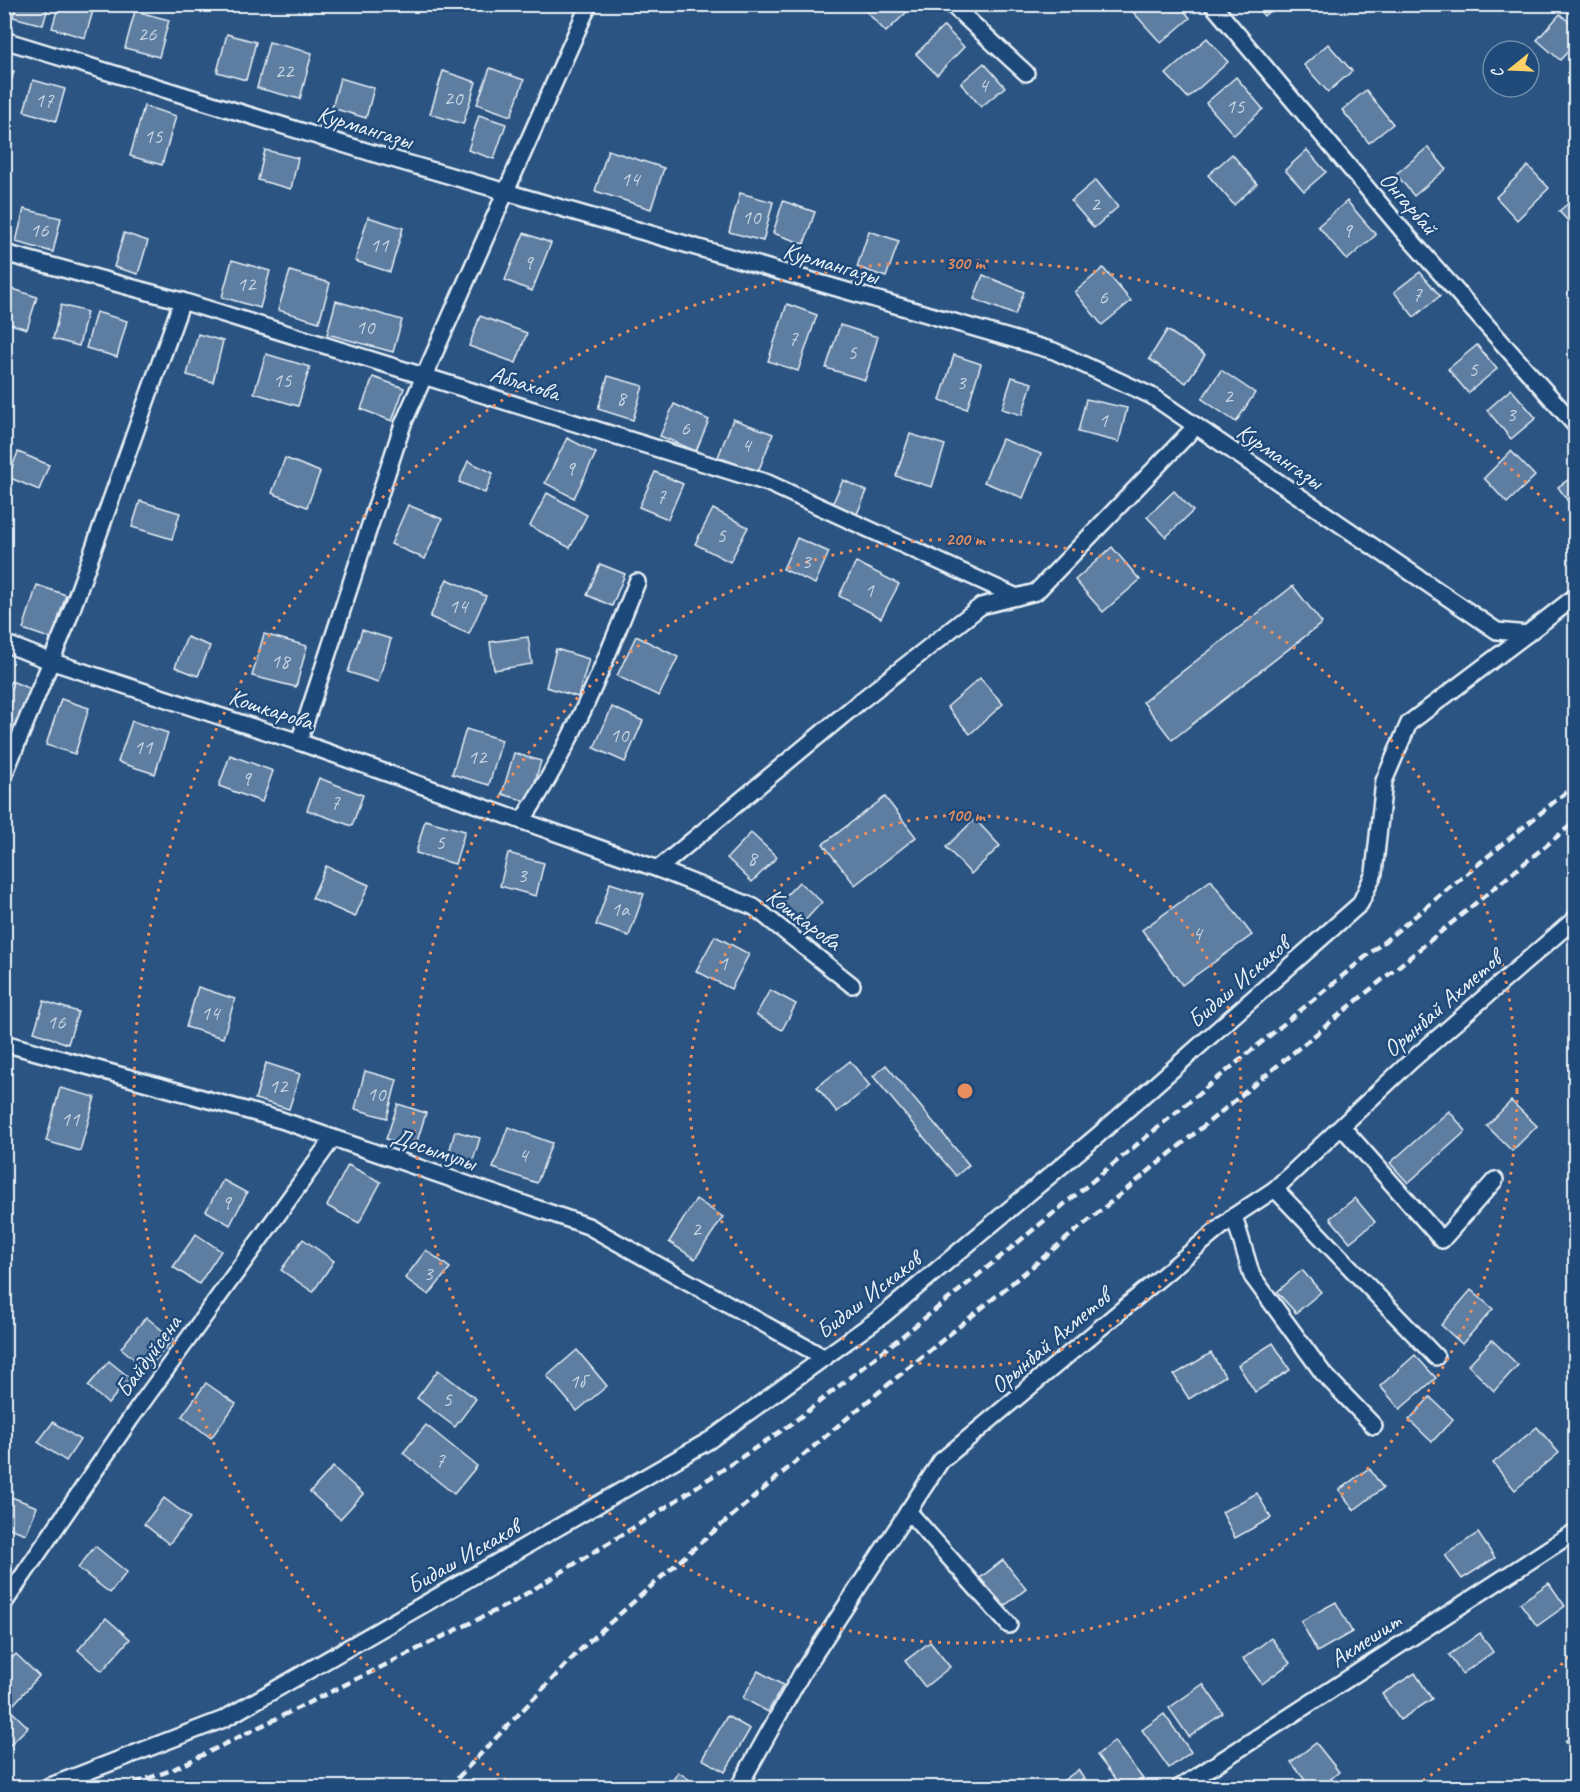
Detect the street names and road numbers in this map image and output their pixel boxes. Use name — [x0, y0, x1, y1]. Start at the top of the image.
street label: Курмангазы — [314, 98, 418, 156]
street label: Онгарбай — [1373, 165, 1446, 243]
street label: Курмангазы — [780, 235, 884, 292]
street label: Аблахова — [487, 358, 565, 408]
street label: Курмангазы — [1231, 416, 1331, 497]
street label: Кошкарова — [225, 681, 318, 737]
street label: Кошкарова — [760, 881, 849, 958]
street label: Бидаш Искаков — [1181, 927, 1299, 1034]
street label: Орынбай Ахметов — [1377, 941, 1512, 1064]
street label: Досымулы — [388, 1121, 482, 1178]
street label: Бидаш Искаков — [810, 1242, 930, 1345]
street label: Орынбай Ахметов — [984, 1279, 1120, 1400]
street label: Байдуйсена — [108, 1308, 189, 1403]
street label: Бидаш Искаков — [401, 1509, 529, 1600]
street label: Акмешит — [1324, 1605, 1408, 1674]

